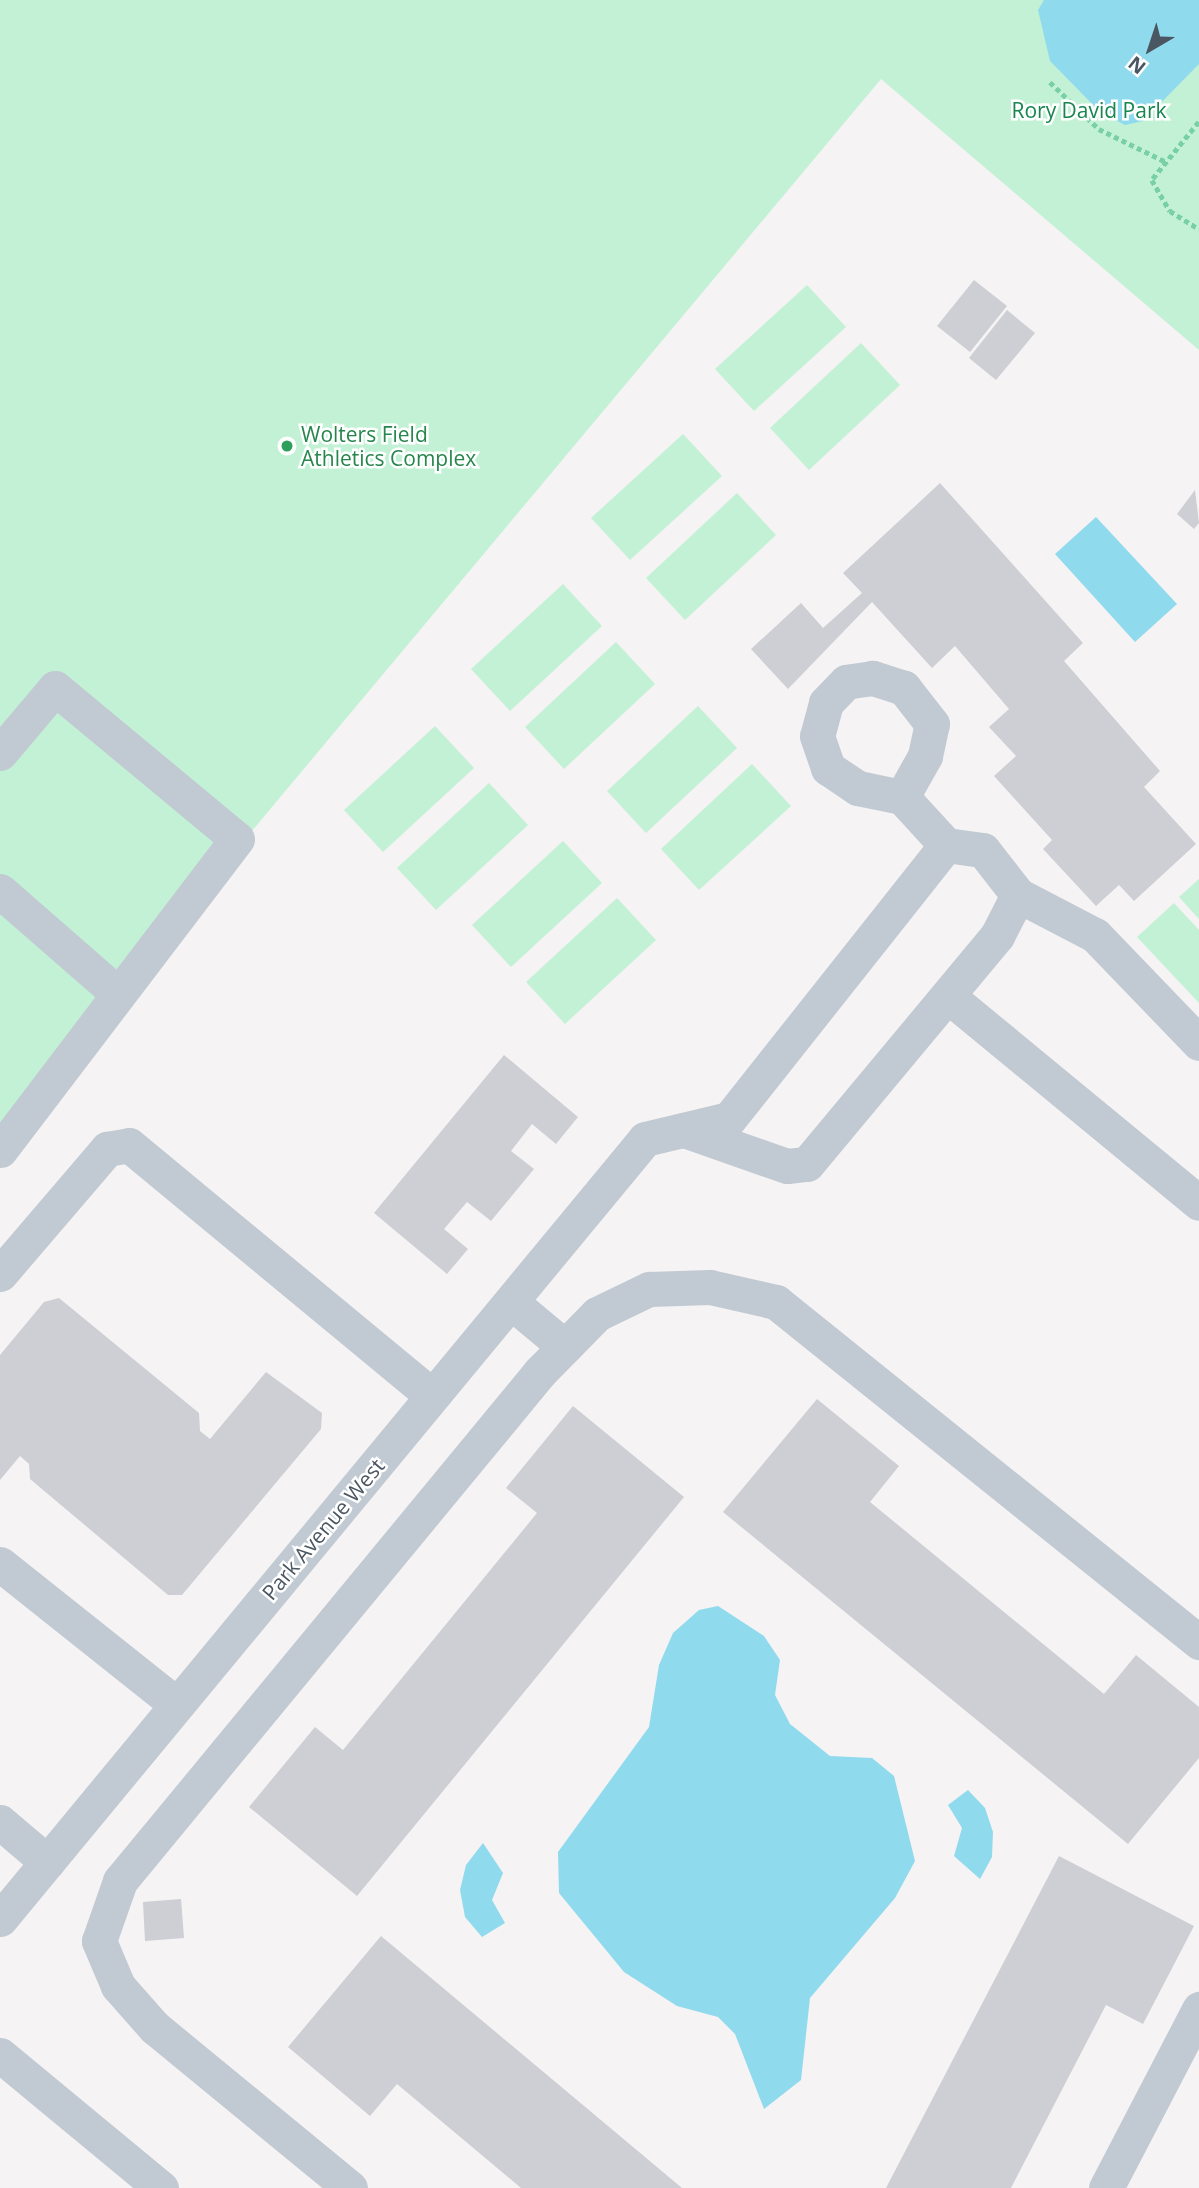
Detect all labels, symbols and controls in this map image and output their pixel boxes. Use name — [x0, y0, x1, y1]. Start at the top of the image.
north arrow — [1115, 14, 1185, 84]
text: N — [1123, 50, 1151, 80]
park label: Rory David Park — [1011, 97, 1167, 123]
place label: Wolters Field Athletics Complex — [301, 421, 476, 471]
marker: Wolters Field Athletics Complex — [279, 438, 295, 454]
street label: Park Avenue West — [257, 1453, 389, 1605]

